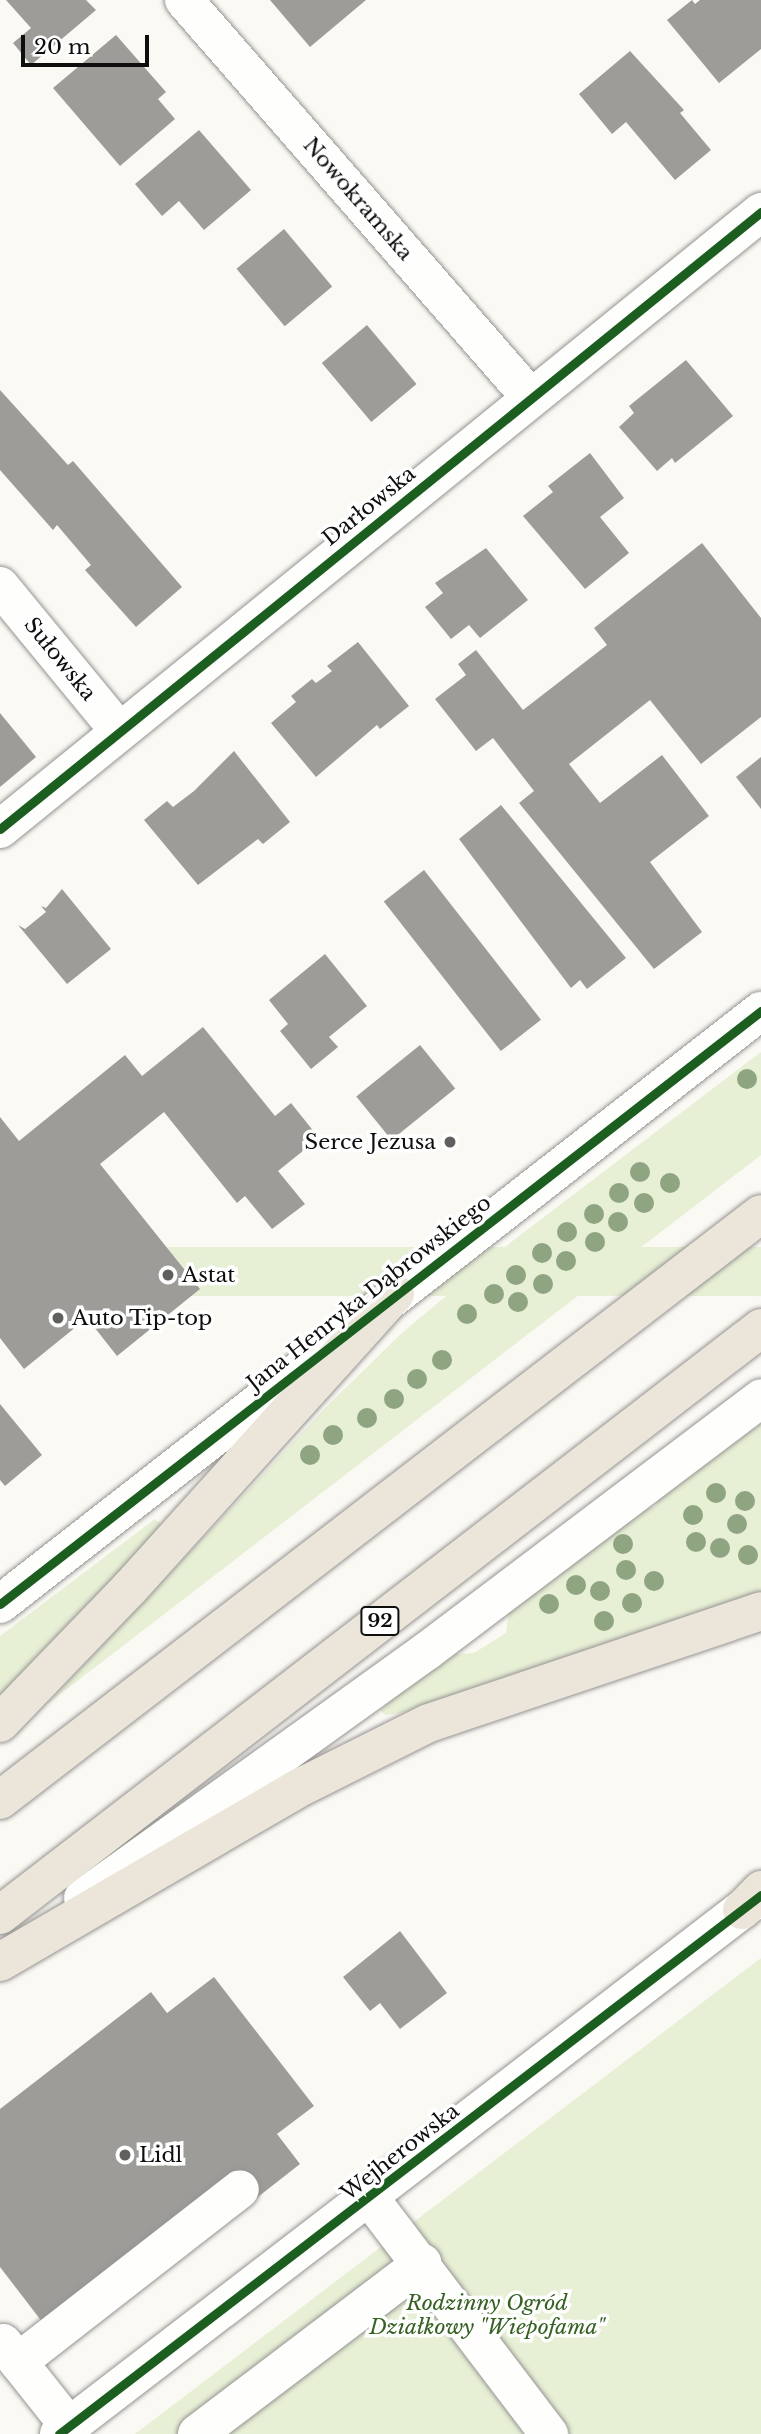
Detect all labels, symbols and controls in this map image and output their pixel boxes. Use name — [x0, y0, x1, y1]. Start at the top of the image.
scale bar — [24, 21, 152, 65]
text: 20 m — [34, 34, 91, 60]
street label: Nowokramska — [298, 133, 418, 265]
street label: Darłowska — [318, 461, 420, 551]
street label: Sułowska — [19, 612, 101, 706]
place label: Serce Jezusa — [305, 1129, 436, 1155]
marker: Serce Jezusa — [442, 1134, 458, 1150]
street label: Jana Henryka Dąbrowskiego — [242, 1190, 496, 1396]
place label: Astat — [182, 1262, 235, 1288]
marker: Astat — [160, 1267, 176, 1283]
place label: Auto Tip-top — [72, 1305, 213, 1331]
marker: Auto Tip-top — [50, 1310, 66, 1326]
road number: 92 — [359, 1606, 401, 1637]
street label: Wejherowska — [336, 2098, 464, 2206]
place label: Lidl — [139, 2142, 182, 2168]
marker: Lidl — [117, 2147, 133, 2163]
park label: Rodzinny Ogród Działkowy "Wiepofama" — [369, 2290, 605, 2340]

